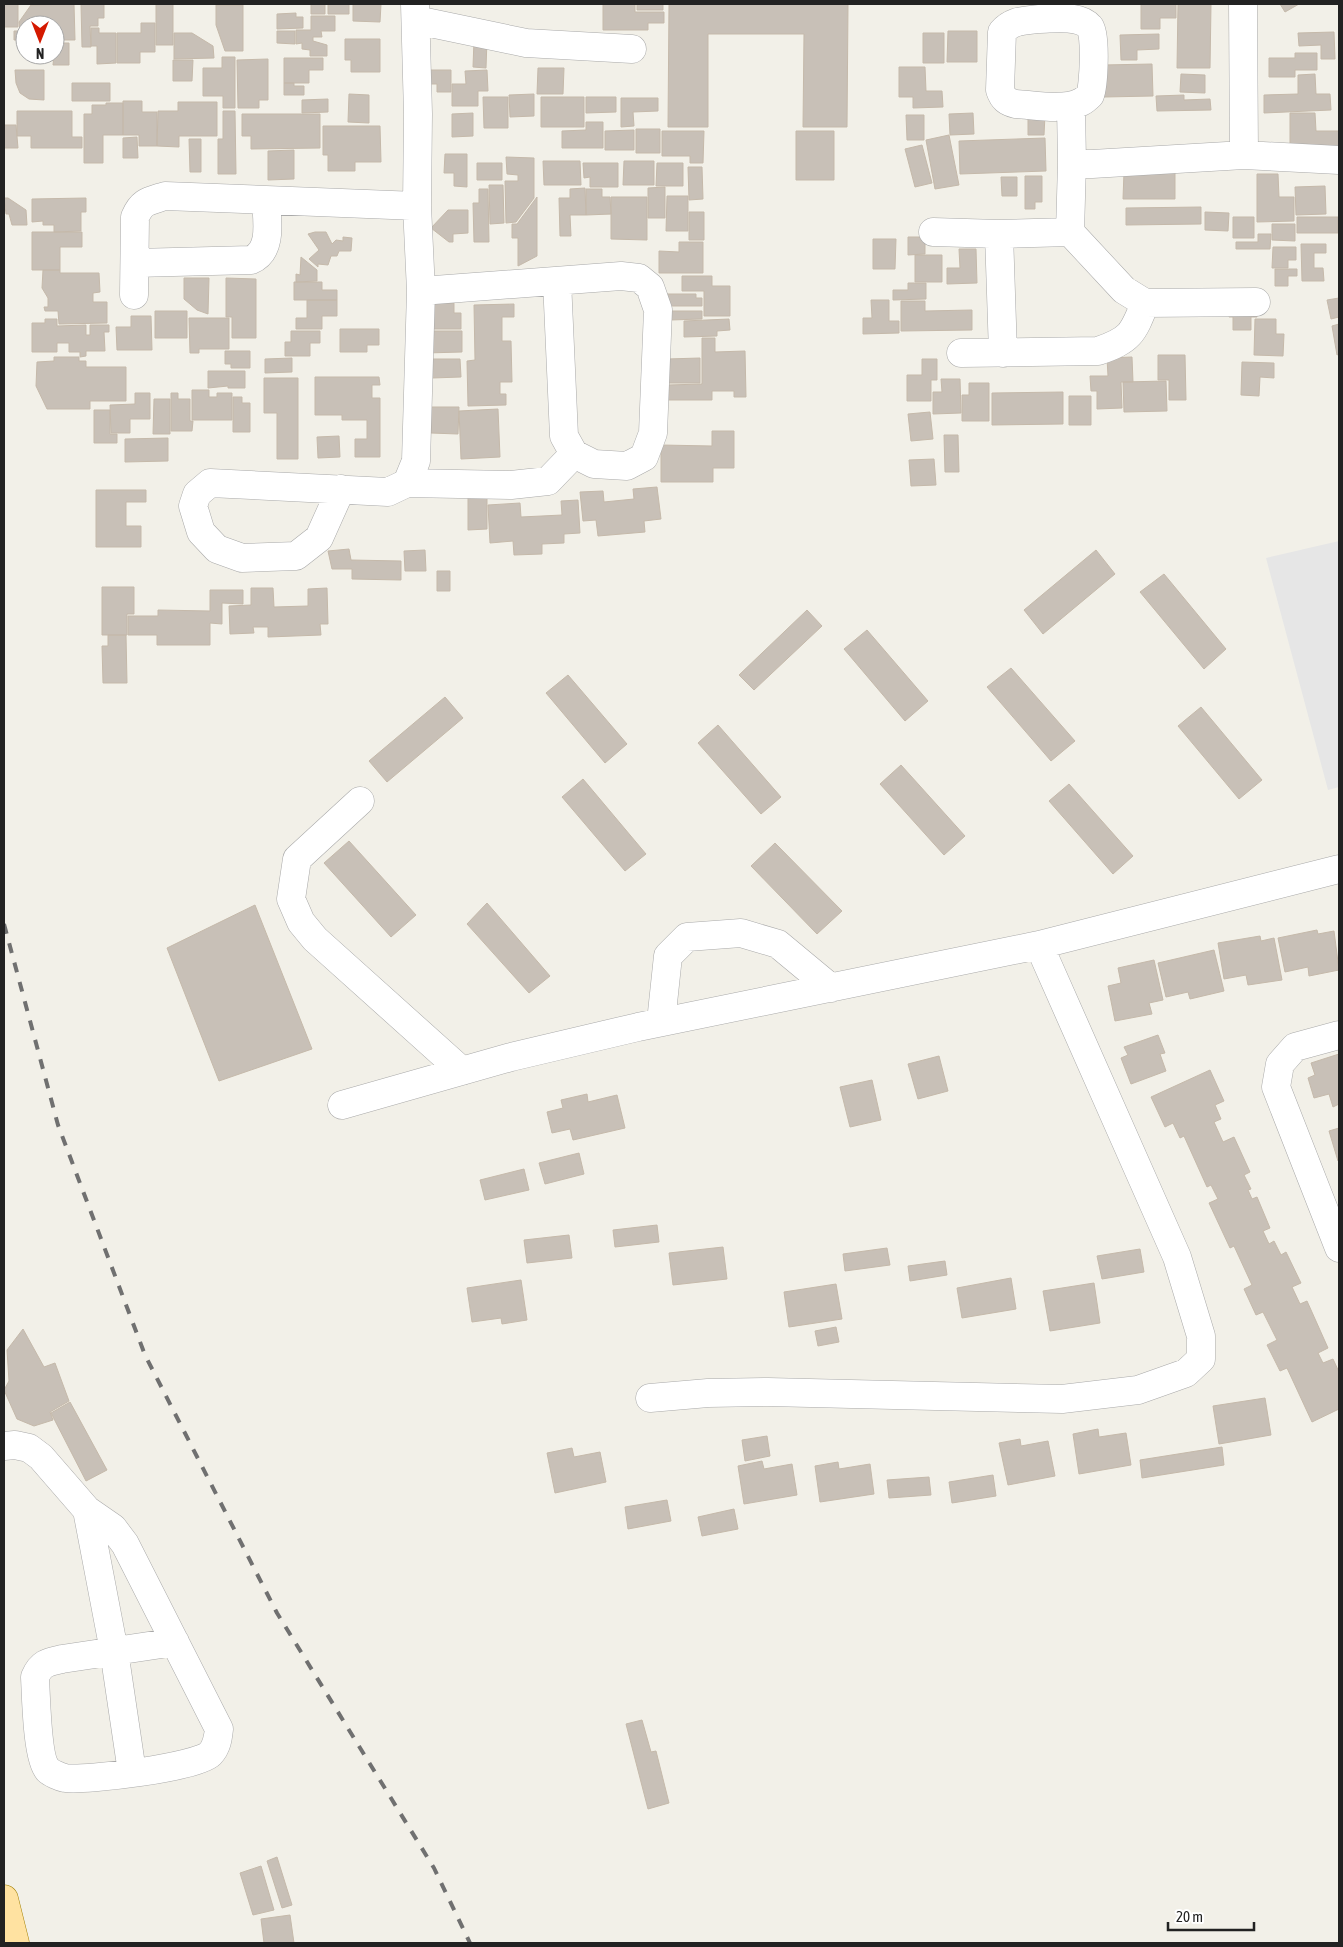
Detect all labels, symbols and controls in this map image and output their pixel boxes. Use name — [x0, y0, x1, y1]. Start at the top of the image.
north arrow — [15, 15, 65, 65]
text: N — [36, 45, 44, 61]
scale bar — [1168, 1900, 1254, 1932]
text: 20 m — [1176, 1908, 1203, 1925]

